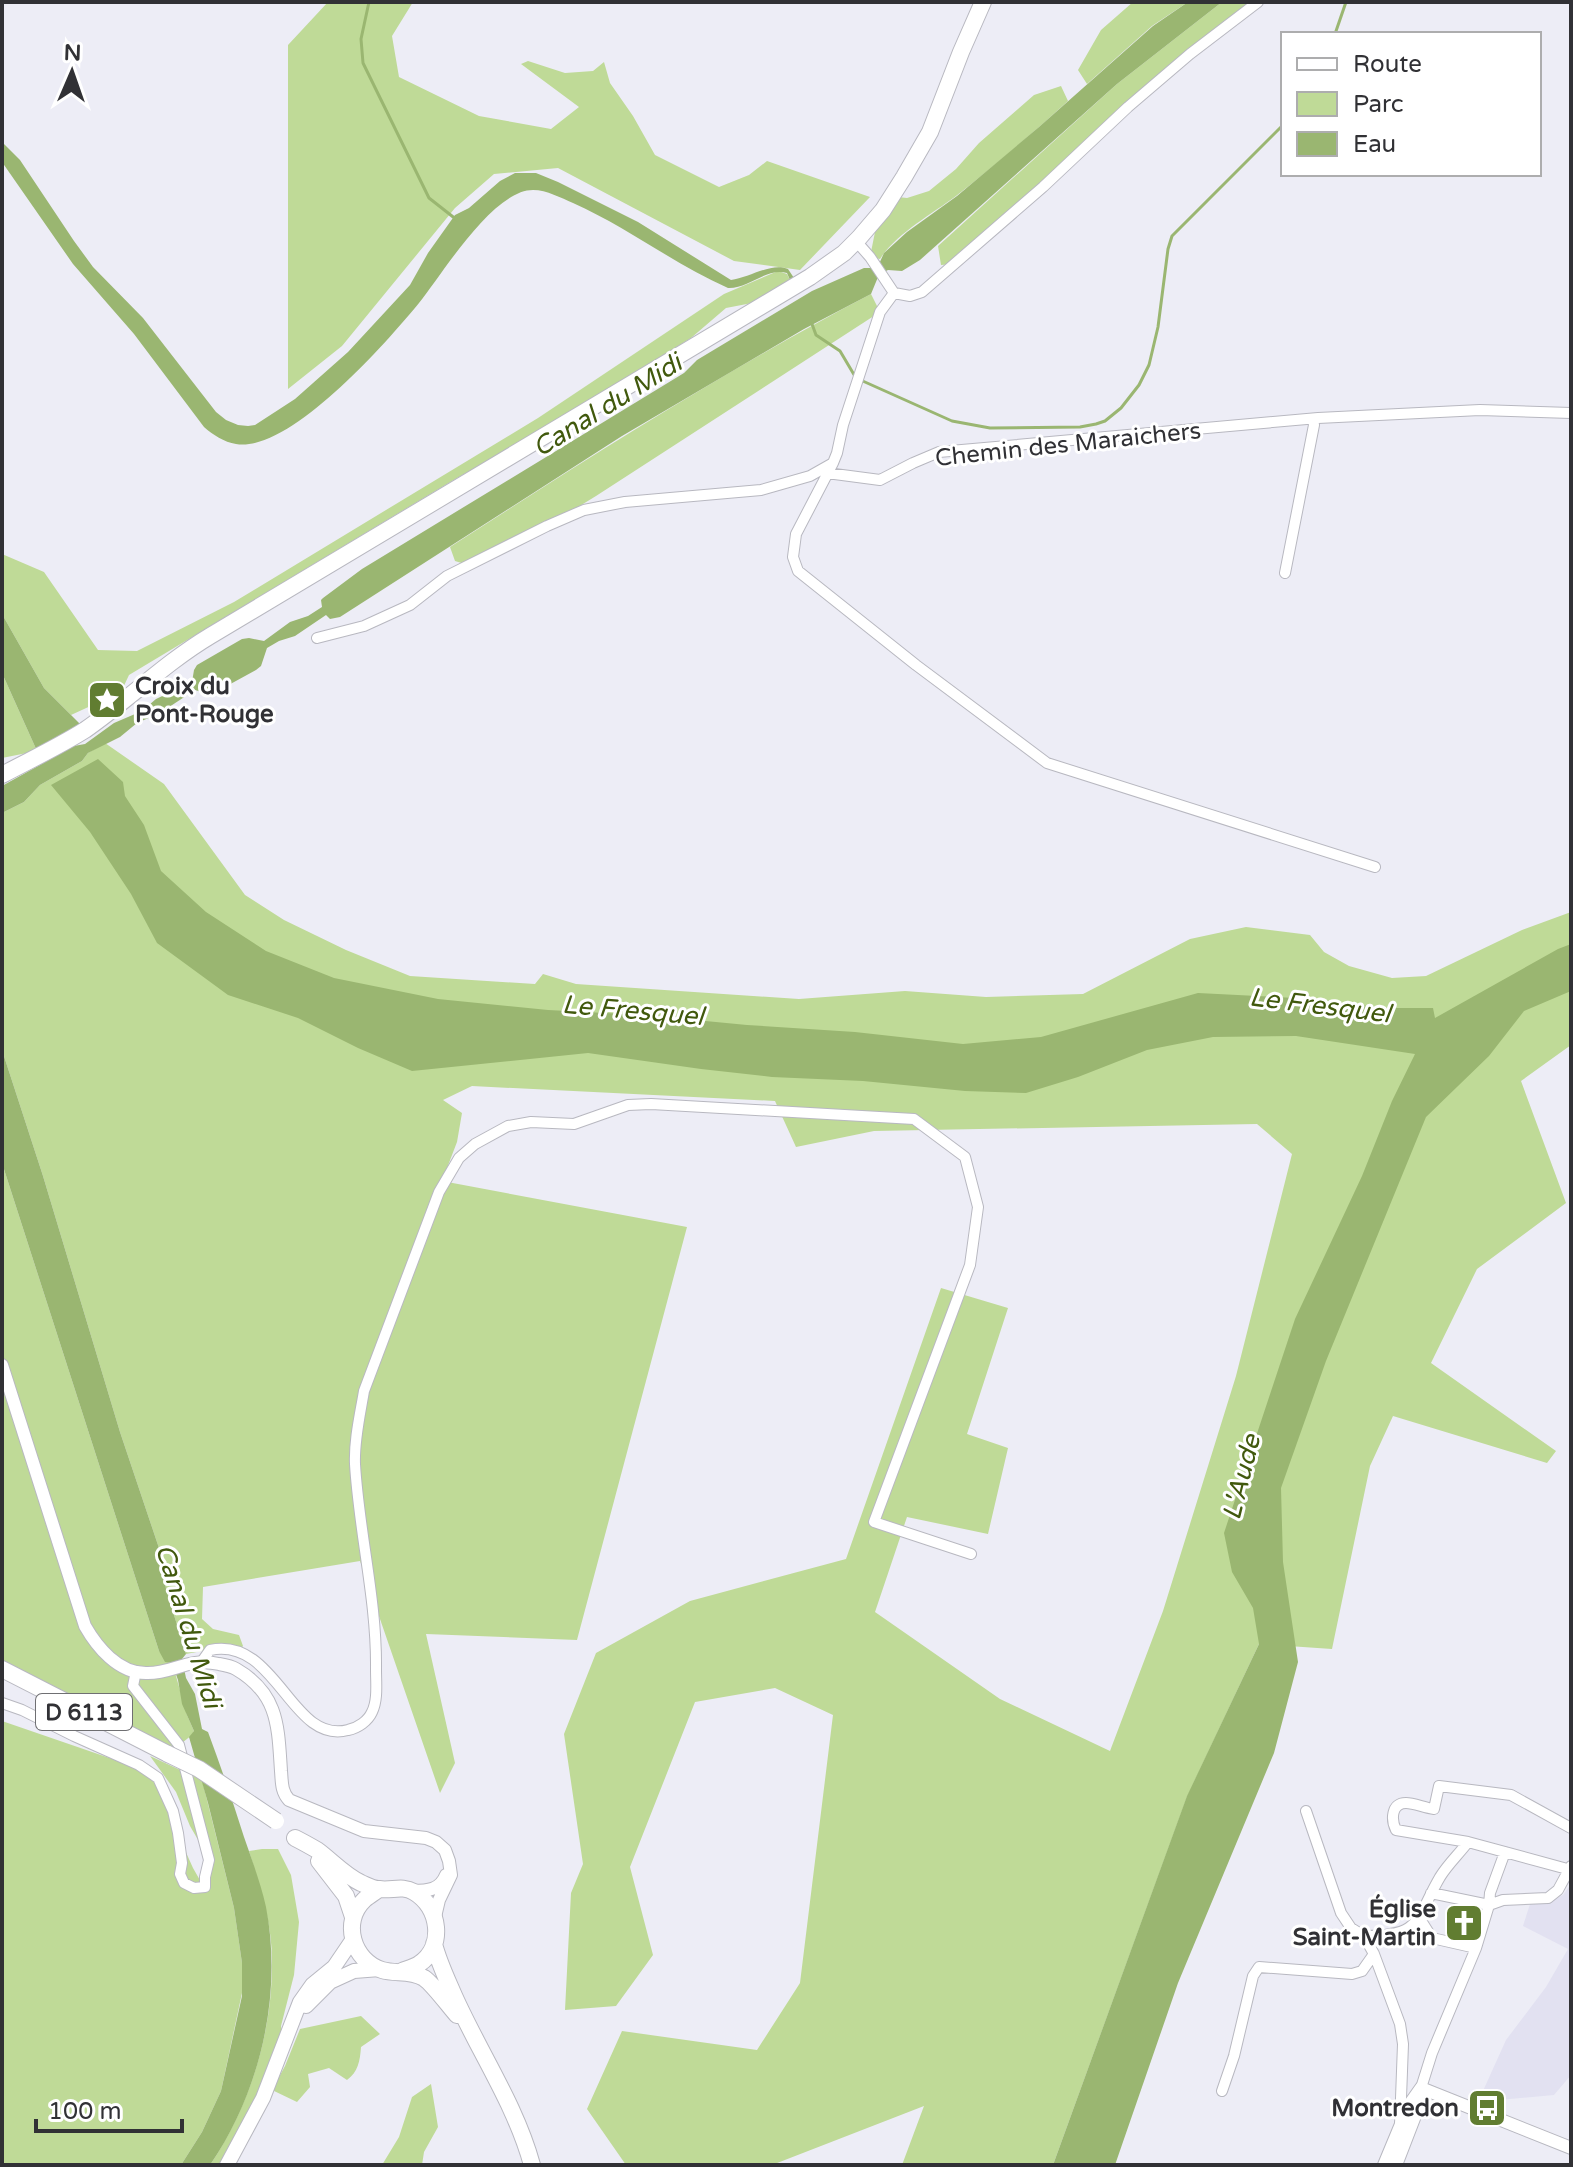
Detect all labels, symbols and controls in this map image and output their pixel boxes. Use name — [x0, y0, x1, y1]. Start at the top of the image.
north arrow — [32, 32, 112, 112]
legend — [1281, 32, 1541, 176]
text: N — [63, 40, 82, 66]
text: Route — [1353, 50, 1422, 79]
text: Parc — [1353, 90, 1404, 119]
text: Eau — [1353, 130, 1396, 159]
water label: Canal du Midi — [527, 345, 690, 464]
street label: Chemin des Maraichers — [934, 416, 1202, 473]
place label: Croix du Pont-Rouge — [135, 672, 274, 729]
place icon: Croix du Pont-Rouge — [86, 679, 128, 721]
water label: Le Fresquel — [1248, 981, 1396, 1030]
water label: Le Fresquel — [561, 989, 708, 1032]
water label: L'Aude — [1216, 1430, 1267, 1523]
water label: Canal du Midi — [149, 1541, 229, 1715]
road number: D 6113 — [36, 1694, 132, 1730]
place label: Église Saint-Martin — [1293, 1894, 1436, 1952]
church icon: Église Saint-Martin — [1443, 1902, 1485, 1944]
scale bar — [36, 2083, 182, 2133]
bus stop icon: Montredon — [1466, 2087, 1508, 2129]
place label: Montredon — [1331, 2094, 1459, 2123]
text: 100 m — [48, 2097, 122, 2126]

